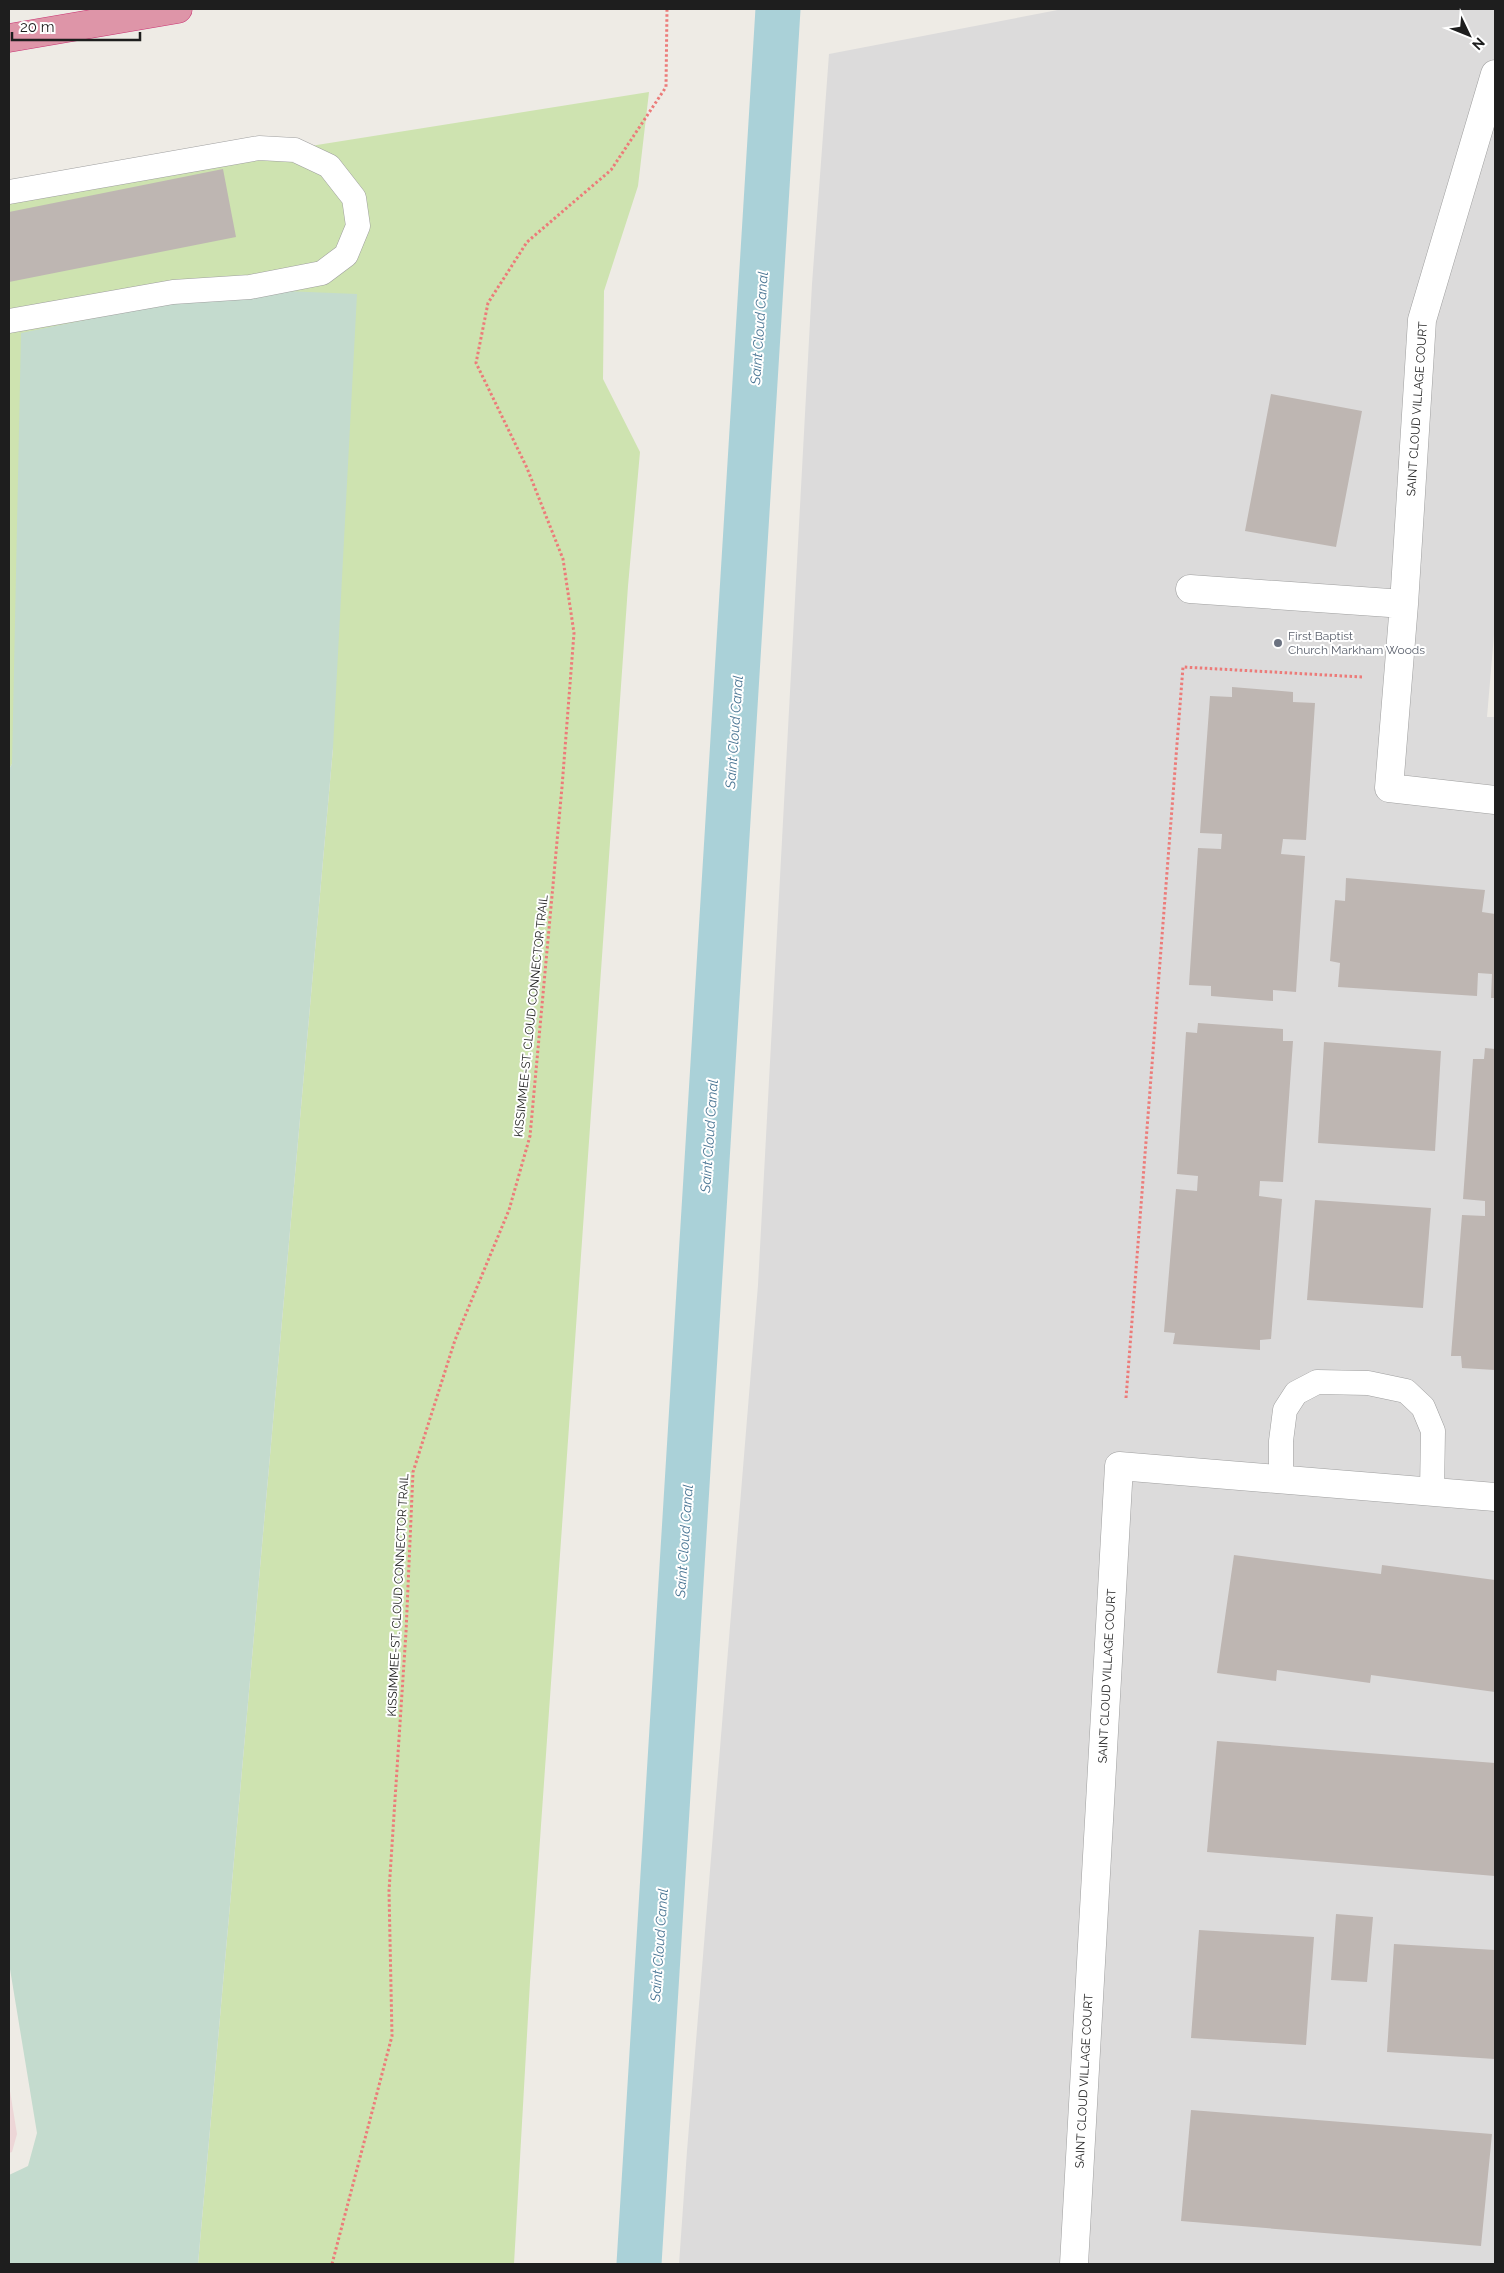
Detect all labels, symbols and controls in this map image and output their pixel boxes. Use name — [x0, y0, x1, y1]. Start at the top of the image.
scale bar — [12, 10, 140, 42]
north arrow — [1444, 10, 1494, 60]
text: 20 m — [20, 18, 55, 36]
text: N — [1469, 35, 1488, 53]
water label: Saint Cloud Canal — [747, 271, 771, 386]
street label: SAINT CLOUD VILLAGE COURT — [1404, 321, 1430, 497]
place label: First Baptist Church Markham Woods — [1288, 629, 1425, 657]
marker: First Baptist Church Markham Woods — [1272, 637, 1284, 649]
water label: Saint Cloud Canal — [722, 675, 746, 790]
street label: KISSIMMEE-ST. CLOUD CONNECTOR TRAIL — [511, 894, 551, 1138]
water label: Saint Cloud Canal — [697, 1079, 721, 1194]
street label: KISSIMMEE-ST. CLOUD CONNECTOR TRAIL — [385, 1473, 411, 1717]
water label: Saint Cloud Canal — [672, 1484, 696, 1599]
street label: SAINT CLOUD VILLAGE COURT — [1095, 1588, 1119, 1764]
water label: Saint Cloud Canal — [647, 1888, 671, 2003]
street label: SAINT CLOUD VILLAGE COURT — [1072, 1993, 1096, 2169]

